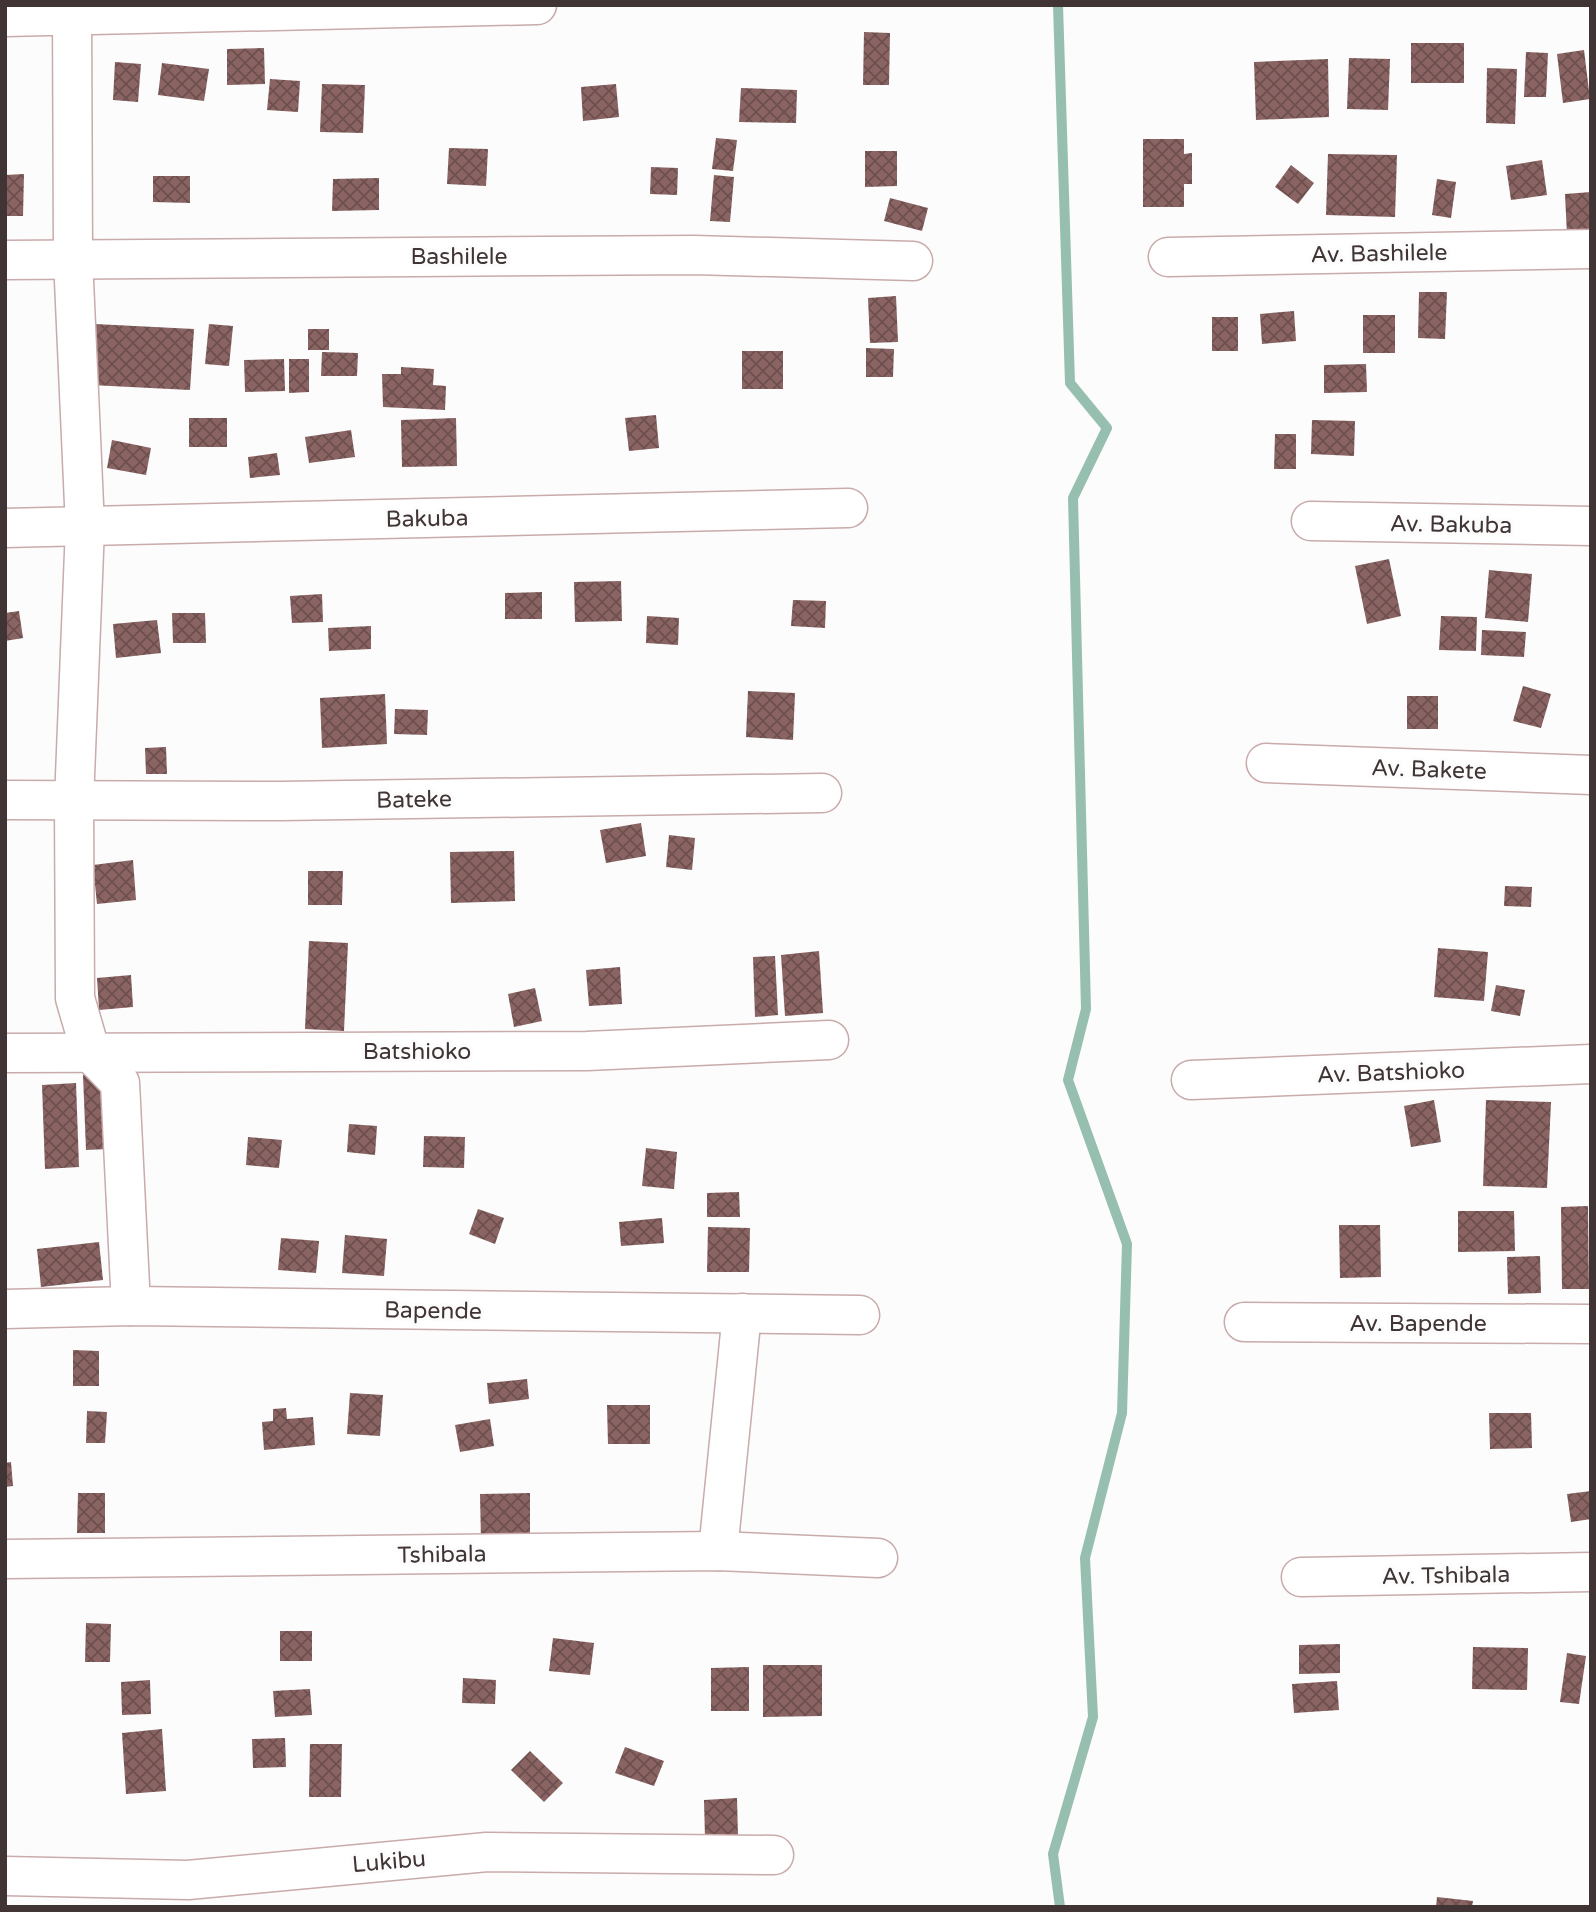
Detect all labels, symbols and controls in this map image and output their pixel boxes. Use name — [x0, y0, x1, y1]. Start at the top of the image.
street label: Av. Bashilele — [1310, 239, 1448, 269]
street label: Bashilele — [410, 243, 508, 271]
street label: Bakuba — [385, 504, 469, 534]
street label: Av. Bakuba — [1390, 510, 1512, 540]
street label: Av. Bakete — [1371, 754, 1487, 786]
street label: Bateke — [376, 785, 452, 815]
street label: Batshioko — [363, 1038, 471, 1066]
street label: Av. Batshioko — [1317, 1056, 1465, 1090]
street label: Bapende — [384, 1296, 482, 1326]
street label: Av. Bapende — [1349, 1310, 1487, 1338]
street label: Tshibala — [397, 1540, 487, 1570]
street label: Av. Tshibala — [1381, 1561, 1511, 1591]
street label: Lukibu — [351, 1845, 427, 1879]

